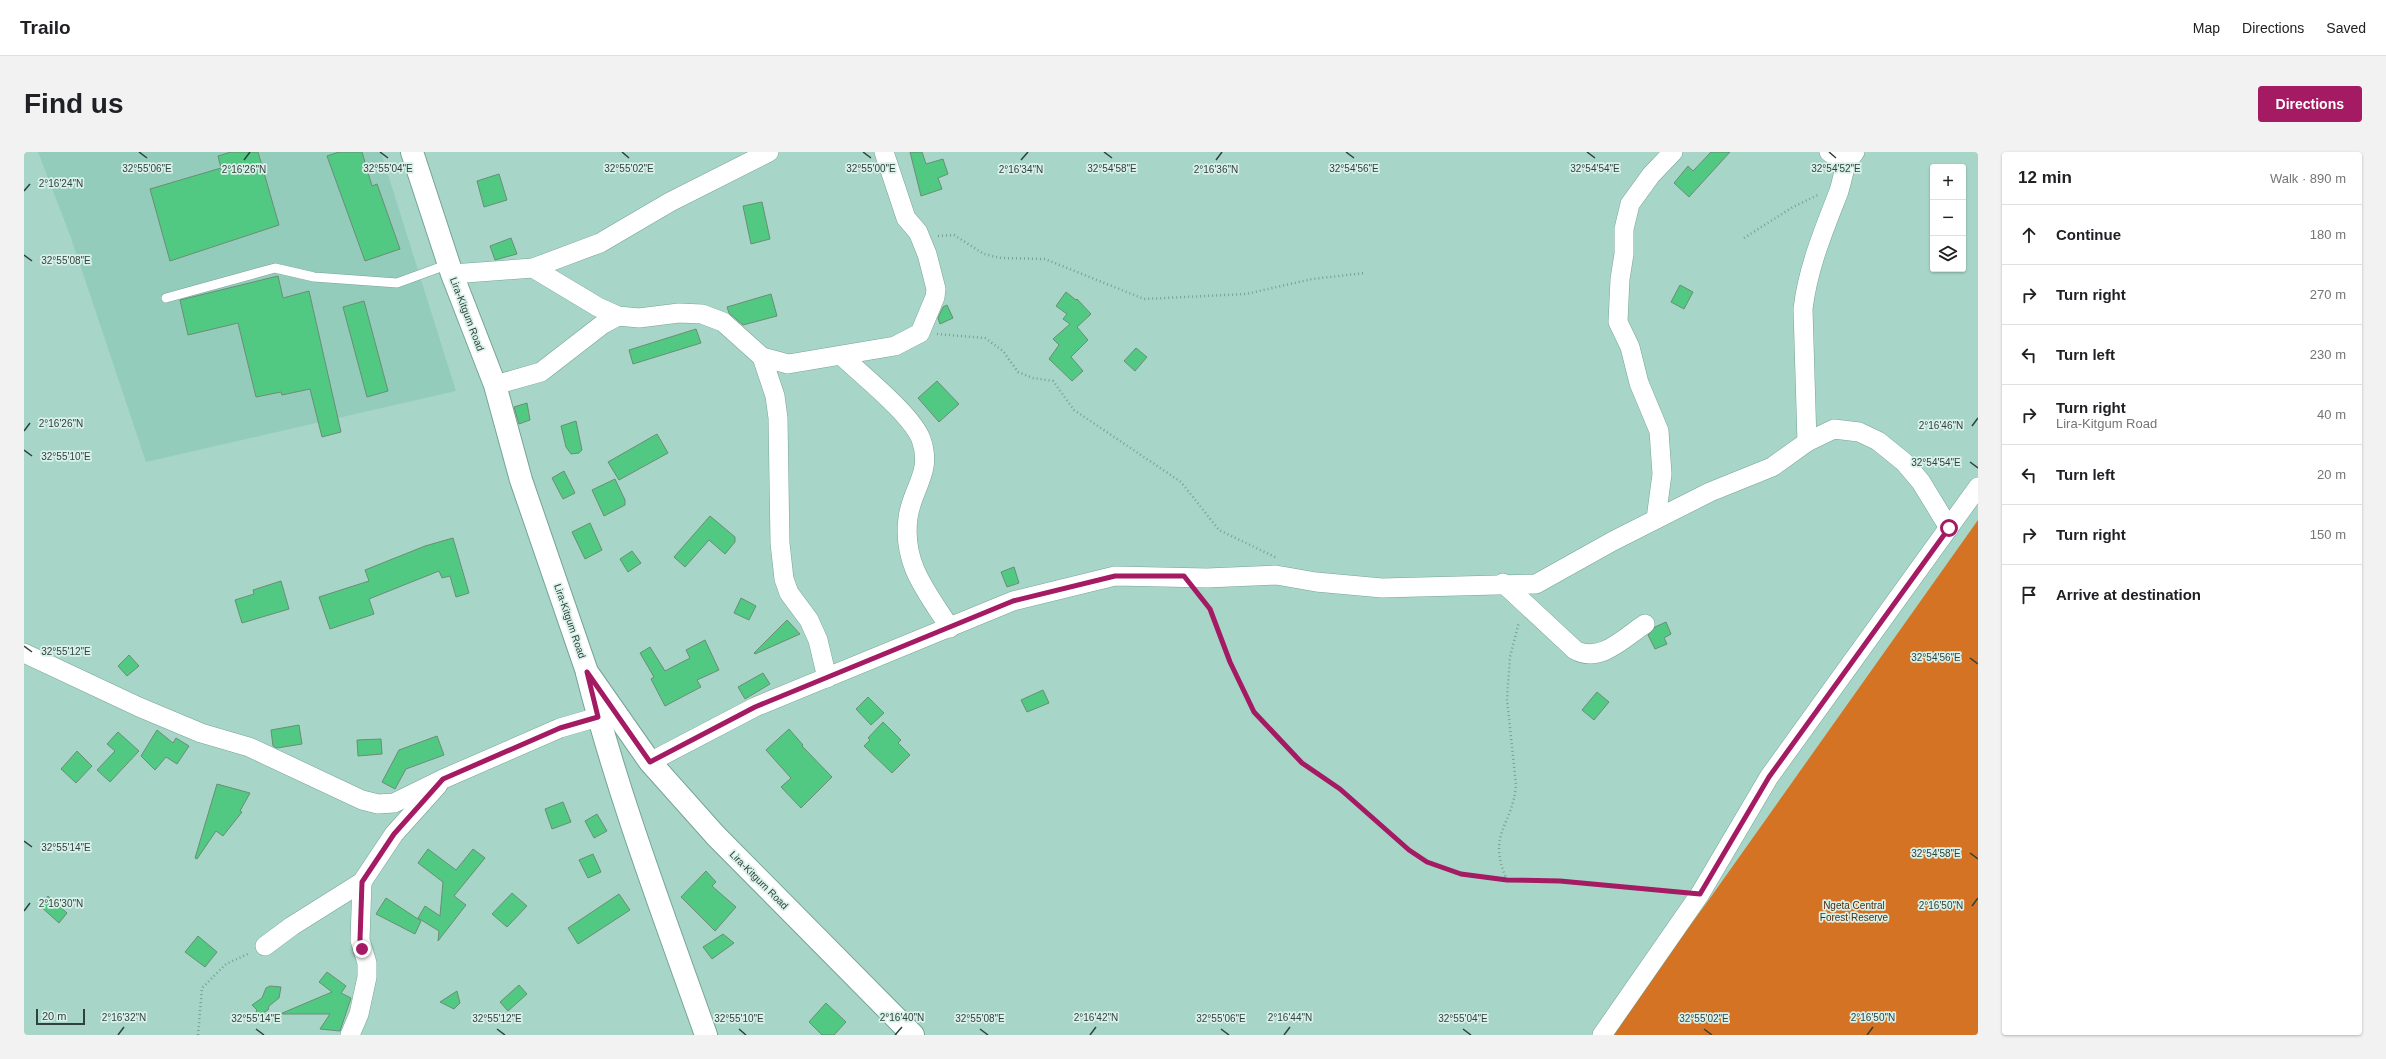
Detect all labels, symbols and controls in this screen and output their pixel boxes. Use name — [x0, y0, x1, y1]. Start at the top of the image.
text: Trailo — [20, 17, 71, 38]
text: Map — [2193, 20, 2220, 36]
text: Directions — [2242, 20, 2304, 36]
text: Saved — [2326, 20, 2366, 36]
button: Directions — [2258, 86, 2362, 122]
text: Find us — [24, 88, 124, 119]
text: 32°55'06"E — [122, 163, 172, 174]
text: 32°55'04"E — [363, 163, 413, 174]
text: 32°55'02"E — [604, 163, 654, 174]
text: 32°55'00"E — [846, 163, 896, 174]
text: 32°54'58"E — [1087, 163, 1137, 174]
text: 32°54'56"E — [1329, 163, 1379, 174]
text: 32°54'54"E — [1570, 163, 1620, 174]
text: 32°54'52"E — [1811, 163, 1861, 174]
text: 2°16'26"N — [222, 164, 266, 175]
text: 2°16'34"N — [999, 164, 1043, 175]
text: 2°16'36"N — [1194, 164, 1238, 175]
map controls — [1930, 164, 1966, 272]
button: + — [1930, 164, 1966, 200]
text: 12 min — [2018, 168, 2072, 187]
text: Walk · 890 m — [2270, 171, 2346, 186]
text: 2°16'24"N — [39, 178, 83, 189]
button: − — [1930, 200, 1966, 236]
icon: ahead — [2018, 224, 2040, 246]
text: Continue — [2056, 226, 2121, 243]
text: 180 m — [2310, 227, 2346, 242]
button: layers — [1930, 236, 1966, 272]
text: 32°55'08"E — [41, 255, 91, 266]
street label: Lira-Kitgum Road — [448, 276, 486, 352]
icon: right — [2018, 284, 2040, 306]
text: Turn right — [2056, 286, 2126, 303]
text: 270 m — [2310, 287, 2346, 302]
icon: left — [2018, 344, 2040, 366]
text: Turn left — [2056, 346, 2115, 363]
text: 230 m — [2310, 347, 2346, 362]
text: Turn right — [2056, 399, 2126, 416]
icon: right — [2018, 404, 2040, 426]
text: 40 m — [2317, 407, 2346, 422]
text: Lira-Kitgum Road — [2056, 416, 2157, 431]
text: 2°16'26"N — [39, 418, 83, 429]
text: 2°16'46"N — [1919, 420, 1963, 431]
text: 32°55'10"E — [41, 451, 91, 462]
text: 32°54'54"E — [1911, 457, 1961, 468]
icon: left — [2018, 464, 2040, 486]
text: Turn left — [2056, 466, 2115, 483]
text: 20 m — [2317, 467, 2346, 482]
route start — [1940, 519, 1958, 537]
icon: right — [2018, 524, 2040, 546]
text: Turn right — [2056, 526, 2126, 543]
text: 150 m — [2310, 527, 2346, 542]
street label: Lira-Kitgum Road — [552, 582, 588, 660]
icon: arrive — [2018, 584, 2040, 606]
text: Arrive at destination — [2056, 586, 2201, 603]
text: 32°55'12"E — [41, 646, 91, 657]
text: 32°54'56"E — [1911, 652, 1961, 663]
text: 32°55'14"E — [41, 842, 91, 853]
text: 32°54'58"E — [1911, 848, 1961, 859]
street label: Lira-Kitgum Road — [728, 849, 790, 911]
text: 2°16'30"N — [39, 898, 83, 909]
park label: Ngeta Central Forest Reserve — [1820, 900, 1889, 923]
text: 2°16'50"N — [1919, 900, 1963, 911]
route end — [353, 940, 371, 958]
scale bar — [36, 1007, 85, 1026]
text: 20 m — [42, 1010, 66, 1022]
text: 2°16'32"N — [102, 1012, 146, 1023]
text: 2°16'40"N — [880, 1012, 924, 1023]
text: 2°16'42"N — [1074, 1012, 1118, 1023]
text: 2°16'44"N — [1268, 1012, 1312, 1023]
text: 2°16'50"N — [1851, 1012, 1895, 1023]
text: 32°55'14"E — [231, 1013, 281, 1024]
text: 32°55'12"E — [472, 1013, 522, 1024]
text: 32°55'10"E — [714, 1013, 764, 1024]
text: 32°55'08"E — [955, 1013, 1005, 1024]
text: 32°55'06"E — [1196, 1013, 1246, 1024]
text: 32°55'04"E — [1438, 1013, 1488, 1024]
text: 32°55'02"E — [1679, 1013, 1729, 1024]

